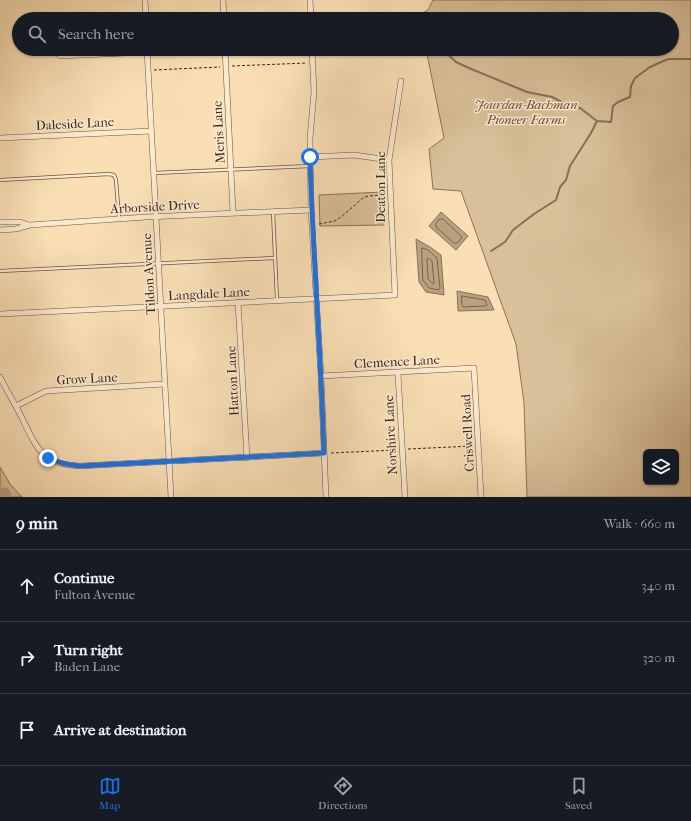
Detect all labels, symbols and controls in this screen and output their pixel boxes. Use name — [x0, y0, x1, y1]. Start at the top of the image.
search box — [12, 12, 679, 56]
icon: search — [26, 23, 48, 45]
text: Search here — [58, 25, 134, 43]
park label: Jourdan-Bachman Pioneer Farms — [475, 97, 577, 127]
street label: Meris Lane — [209, 100, 228, 164]
street label: Daleside Lane — [35, 114, 115, 133]
route start — [301, 148, 319, 166]
street label: Deaton Lane — [373, 151, 388, 223]
street label: Arborside Drive — [109, 197, 201, 216]
street label: Tildon Avenue — [139, 232, 158, 315]
street label: Langdale Lane — [168, 284, 251, 303]
street label: Hatton Lane — [223, 345, 242, 416]
street label: Clemence Lane — [354, 352, 441, 371]
street label: Grow Lane — [56, 369, 119, 388]
street label: Criswell Road — [458, 393, 477, 472]
street label: Norshire Lane — [381, 394, 400, 475]
route end — [39, 449, 57, 467]
map controls — [643, 449, 679, 485]
button: layers — [643, 449, 679, 485]
text: 9 min — [16, 513, 58, 533]
text: Walk · 660 m — [604, 516, 675, 531]
text: Continue — [54, 569, 114, 587]
icon: ahead — [16, 575, 38, 597]
text: 340 m — [641, 578, 675, 593]
text: Fulton Avenue — [54, 587, 135, 602]
text: Turn right — [54, 641, 123, 659]
icon: right — [16, 647, 38, 669]
text: 320 m — [642, 650, 675, 665]
text: Baden Lane — [54, 659, 120, 674]
icon: arrive — [16, 719, 38, 741]
text: Arrive at destination — [54, 721, 186, 739]
tab: Map — [99, 775, 121, 812]
tab: Directions — [318, 775, 368, 812]
tab: Saved — [565, 775, 592, 812]

